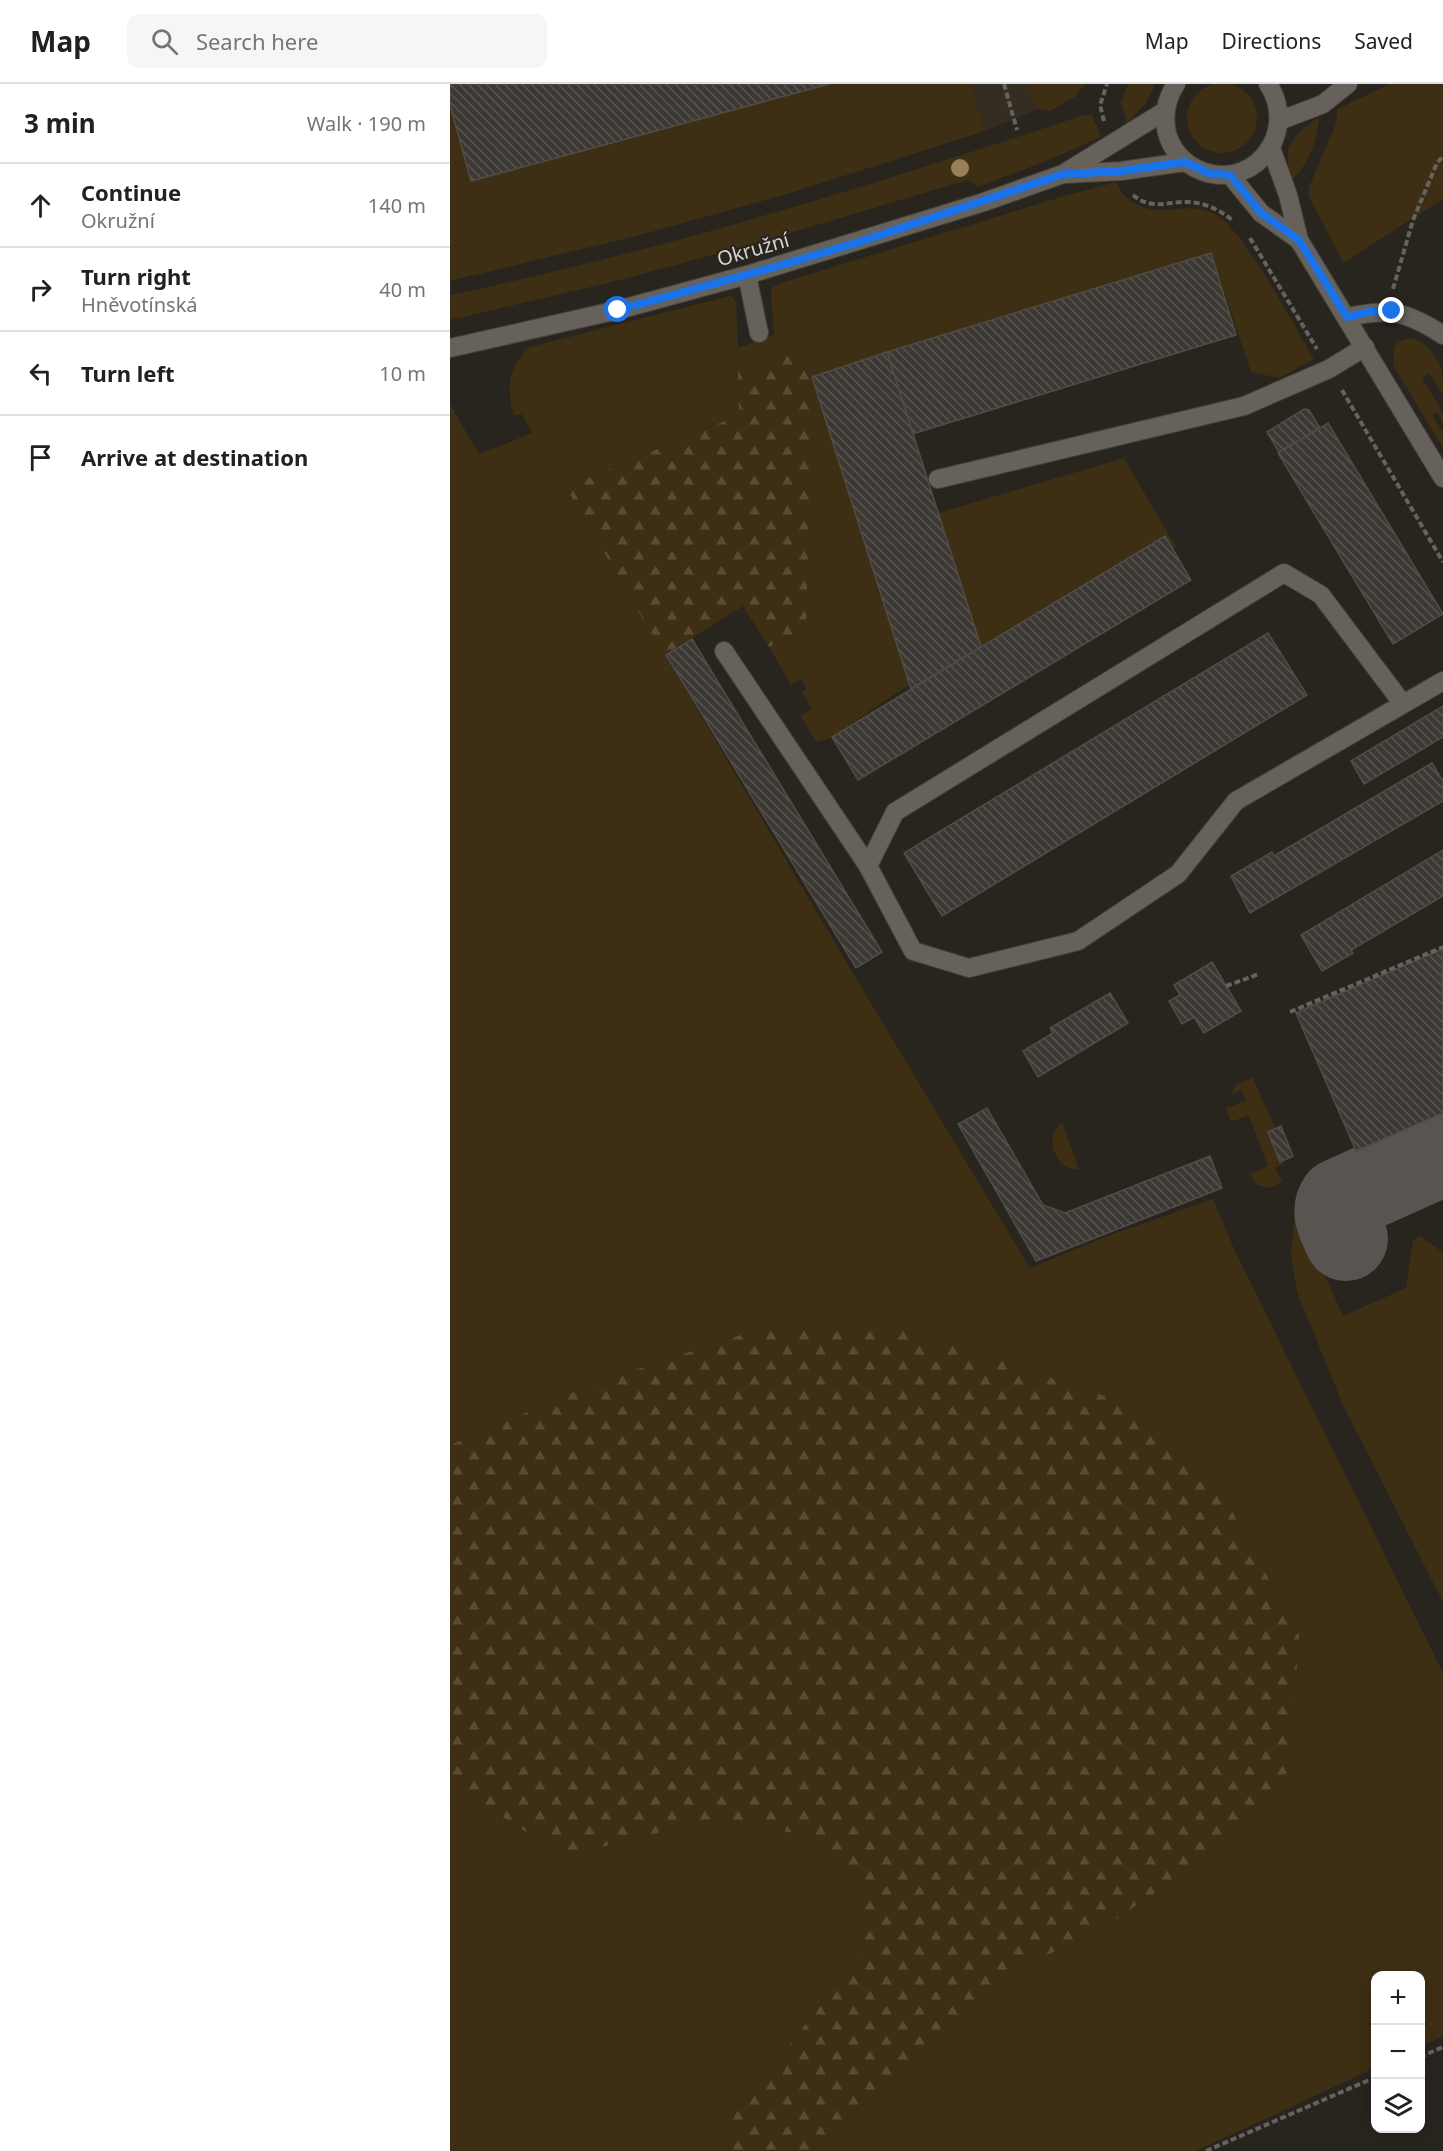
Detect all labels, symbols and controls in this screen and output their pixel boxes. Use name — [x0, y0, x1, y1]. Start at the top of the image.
search box — [127, 14, 547, 68]
text: Map — [30, 22, 91, 60]
icon: search — [148, 25, 181, 58]
text: Search here — [196, 26, 318, 56]
text: Map — [1145, 27, 1189, 55]
text: Directions — [1222, 27, 1321, 55]
text: Saved — [1354, 27, 1413, 55]
text: 3 min — [24, 105, 96, 141]
text: Walk · 190 m — [307, 110, 426, 137]
text: Continue — [81, 177, 181, 207]
icon: ahead — [24, 189, 57, 222]
text: 140 m — [368, 192, 426, 219]
text: Okružní — [81, 207, 155, 234]
street label: Okružní — [714, 226, 793, 272]
text: Turn right — [81, 261, 191, 291]
icon: right — [24, 273, 57, 306]
text: 40 m — [379, 276, 426, 303]
text: Hněvotínská — [81, 291, 198, 318]
route start — [604, 296, 630, 322]
route end — [1378, 297, 1404, 323]
icon: left — [24, 357, 57, 390]
text: Turn left — [81, 358, 175, 388]
text: 10 m — [379, 360, 426, 387]
icon: arrive — [24, 441, 57, 474]
text: Arrive at destination — [81, 442, 308, 472]
map controls — [1371, 1971, 1425, 2133]
button: + — [1371, 1971, 1425, 2025]
button: − — [1371, 2025, 1425, 2079]
button: layers — [1371, 2079, 1425, 2133]

